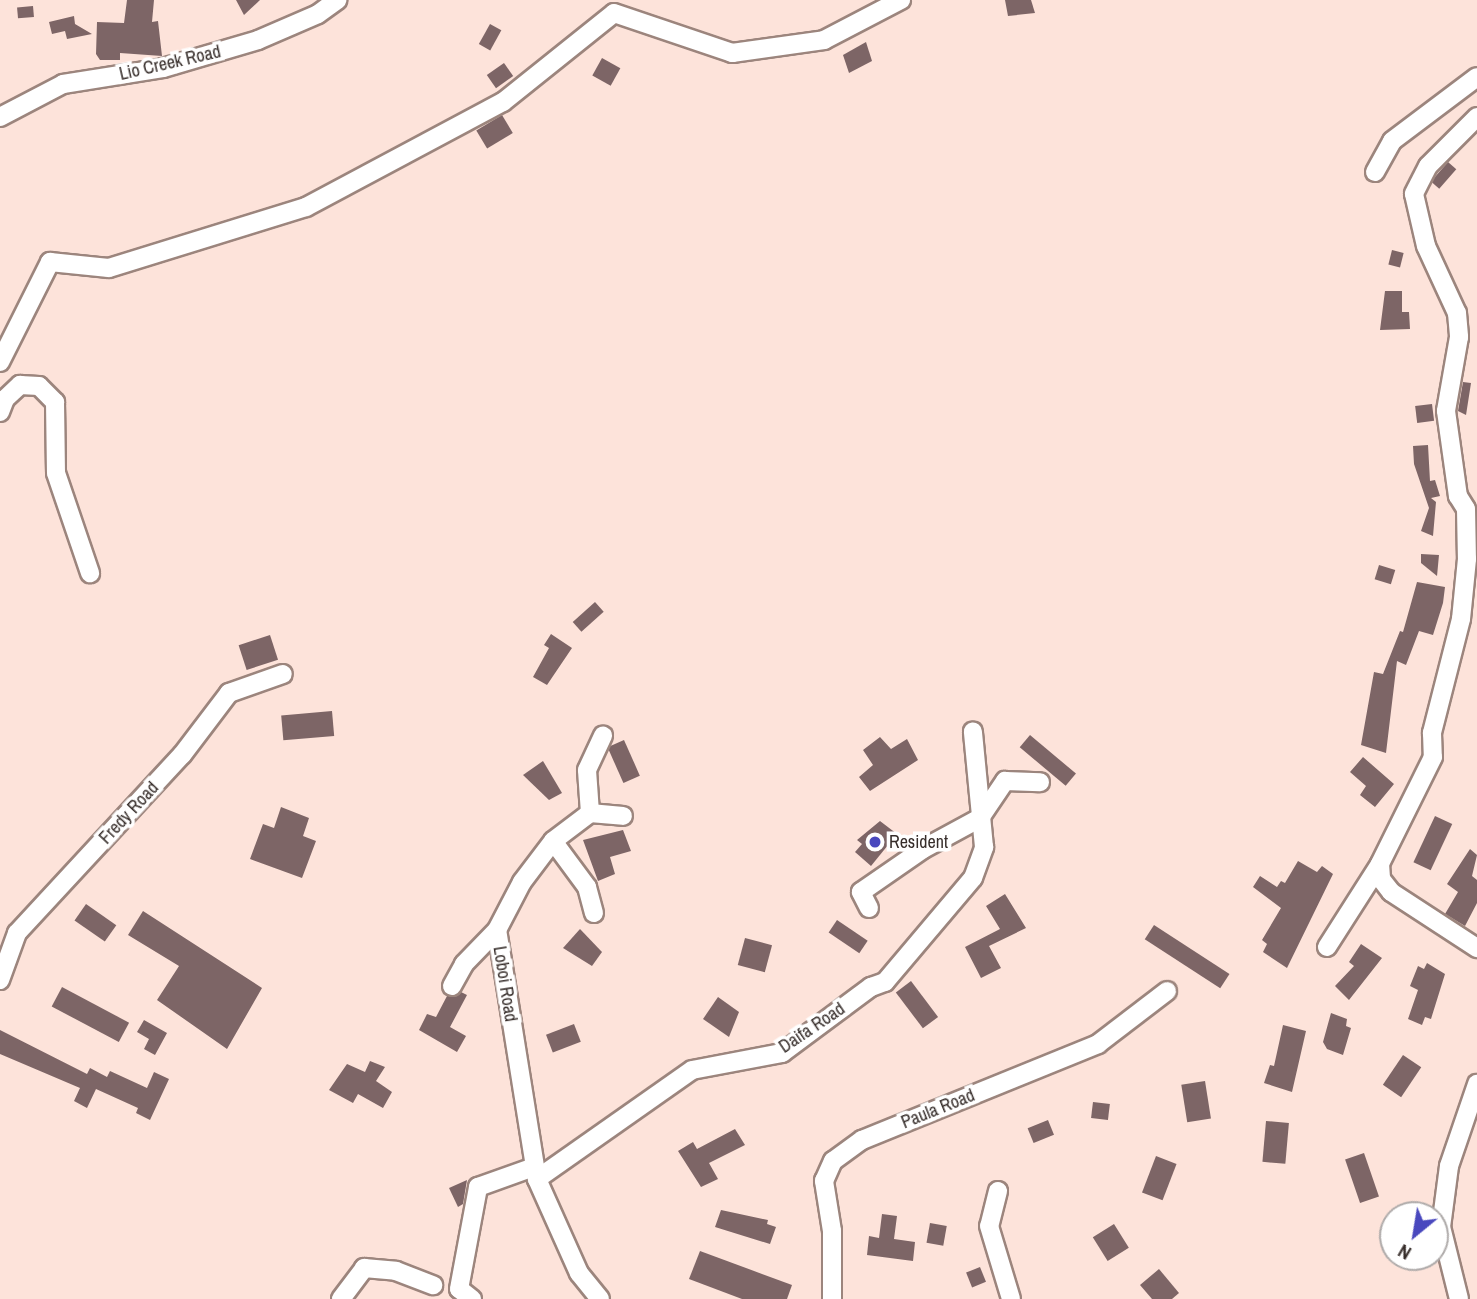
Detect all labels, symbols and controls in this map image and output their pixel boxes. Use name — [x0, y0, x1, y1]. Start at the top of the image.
street label: Lio Creek Road — [117, 41, 223, 85]
street label: Fredy Road — [95, 777, 163, 849]
place label: Resident — [889, 831, 948, 853]
marker: Resident — [867, 834, 883, 850]
street label: Loboi Road — [488, 945, 522, 1023]
street label: Daifa Road — [775, 998, 849, 1058]
street label: Paula Road — [898, 1085, 978, 1133]
north arrow — [1379, 1201, 1449, 1271]
text: N — [1393, 1238, 1416, 1267]

